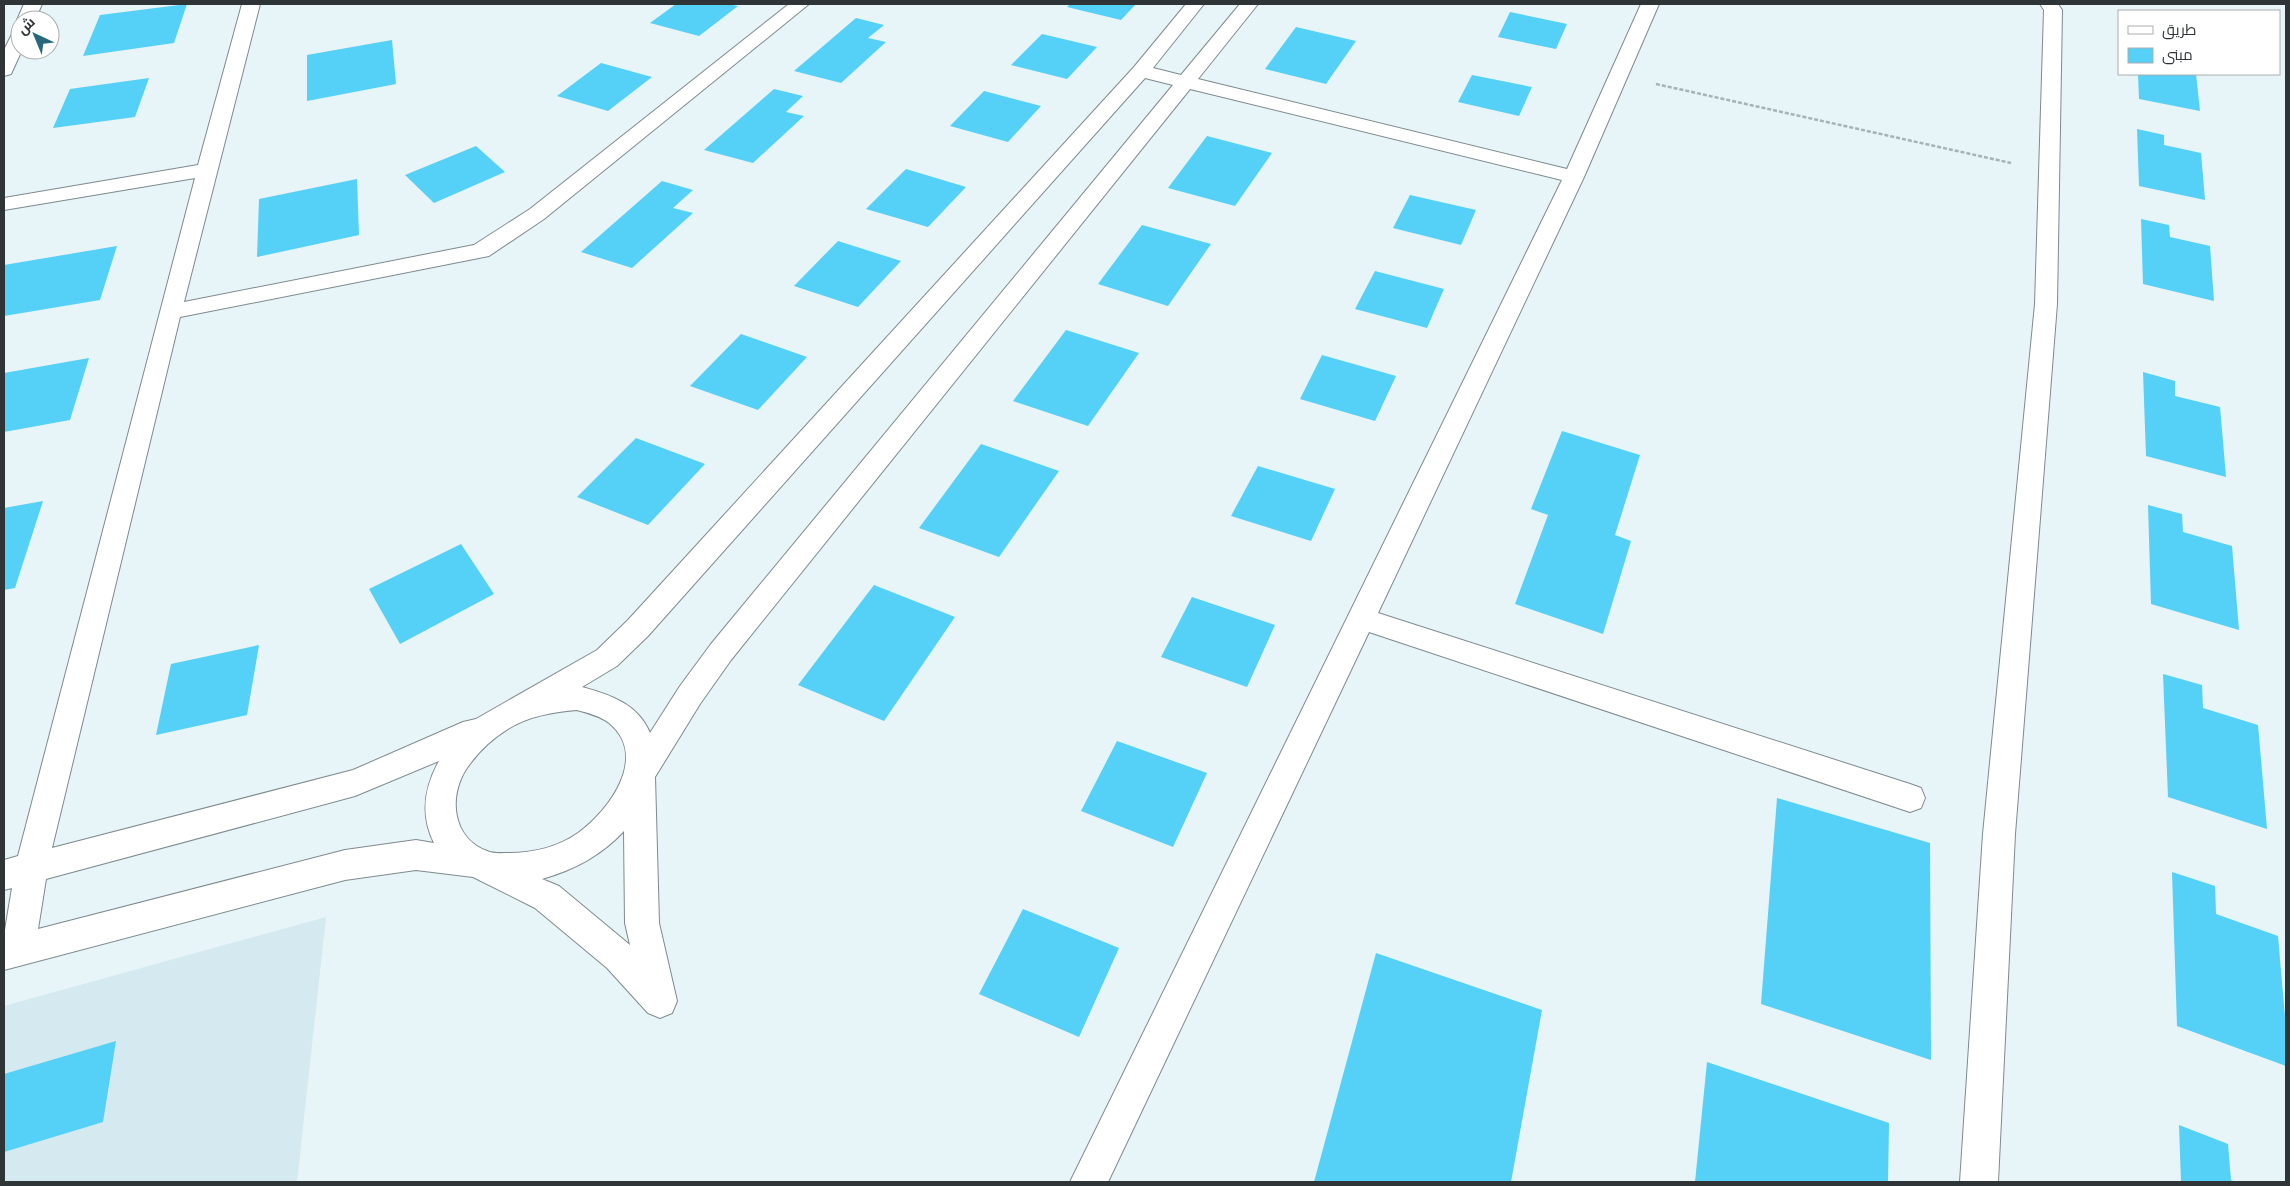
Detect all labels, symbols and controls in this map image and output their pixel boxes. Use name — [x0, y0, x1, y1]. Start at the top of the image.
north arrow — [10, 10, 60, 60]
legend — [2118, 10, 2280, 75]
text: ش — [14, 14, 39, 38]
text: طريق — [2162, 21, 2196, 40]
text: مبنى — [2162, 46, 2193, 65]

